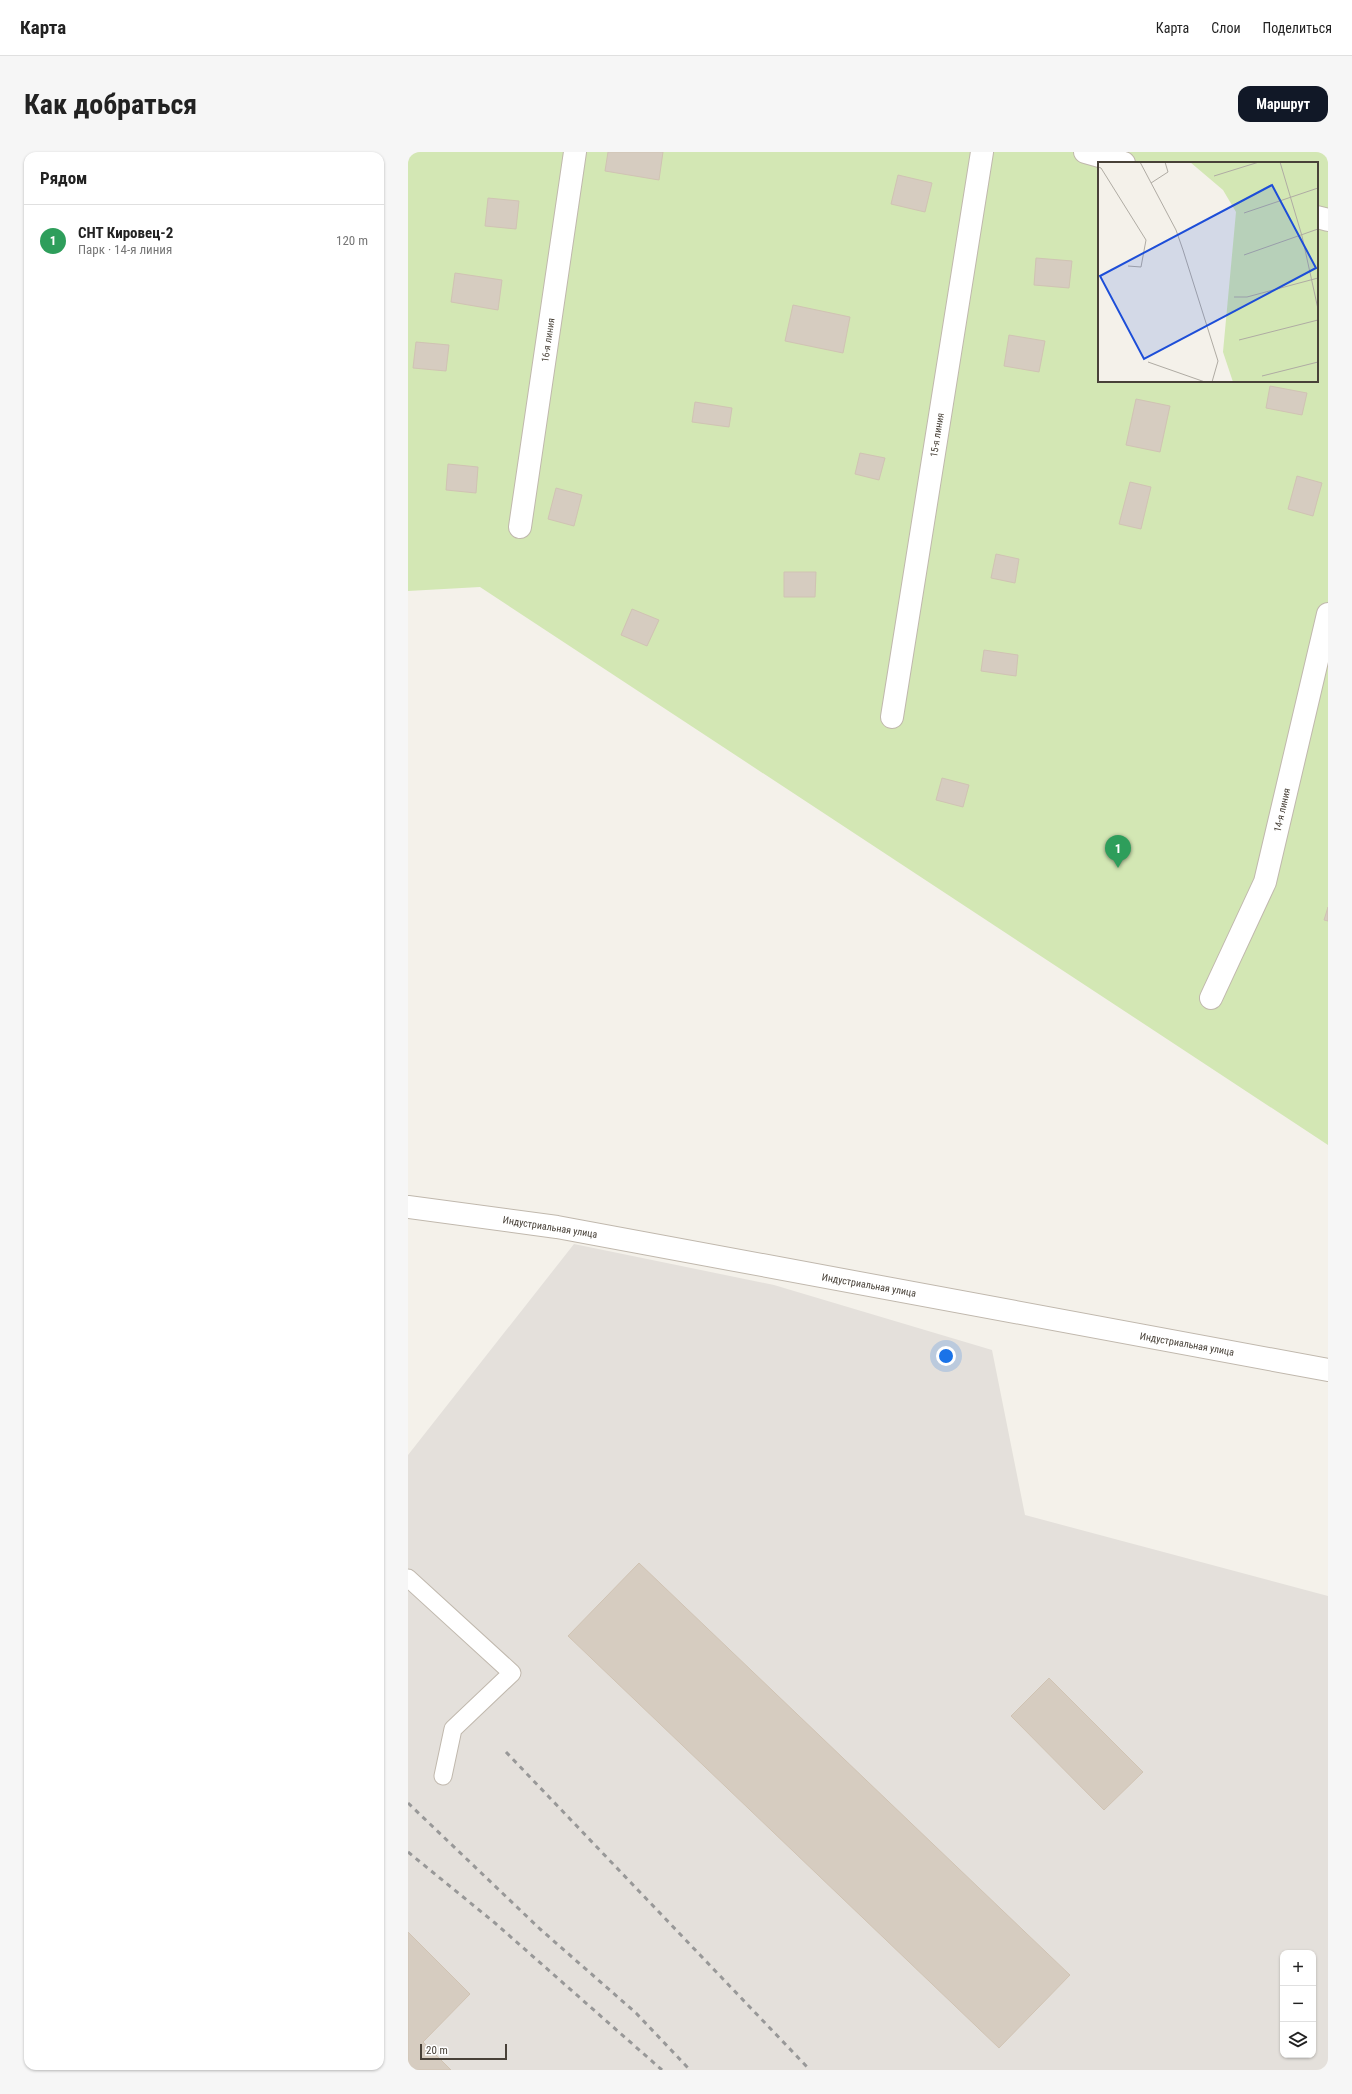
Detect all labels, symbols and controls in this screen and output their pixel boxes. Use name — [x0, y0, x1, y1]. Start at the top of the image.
text: Карта — [20, 16, 66, 39]
text: Карта — [1156, 20, 1189, 36]
text: Слои — [1211, 20, 1241, 36]
text: Поделиться — [1263, 20, 1332, 36]
button: Маршрут — [1238, 86, 1328, 122]
text: Как добраться — [24, 88, 197, 121]
inset map — [1098, 162, 1318, 382]
text: Рядом — [40, 168, 87, 188]
text: СНТ Кировец-2 — [78, 224, 173, 242]
text: 1 — [50, 233, 56, 248]
text: 120 m — [336, 233, 368, 248]
text: Парк · 14-я линия — [78, 242, 172, 257]
street label: 16-я линия — [539, 317, 557, 363]
street label: 15-я линия — [928, 412, 946, 458]
street label: 14-я линия — [1272, 787, 1292, 833]
pin: 1 — [1105, 835, 1131, 868]
street label: Индустриальная улица — [502, 1214, 598, 1240]
street label: Индустриальная улица — [821, 1271, 917, 1299]
street label: Индустриальная улица — [1139, 1330, 1235, 1358]
your location — [936, 1346, 956, 1366]
map controls — [1280, 1950, 1316, 2058]
button: + — [1280, 1950, 1316, 1986]
button: − — [1280, 1986, 1316, 2022]
button: layers — [1280, 2022, 1316, 2058]
scale bar — [420, 2042, 507, 2061]
text: 20 m — [426, 2044, 448, 2057]

